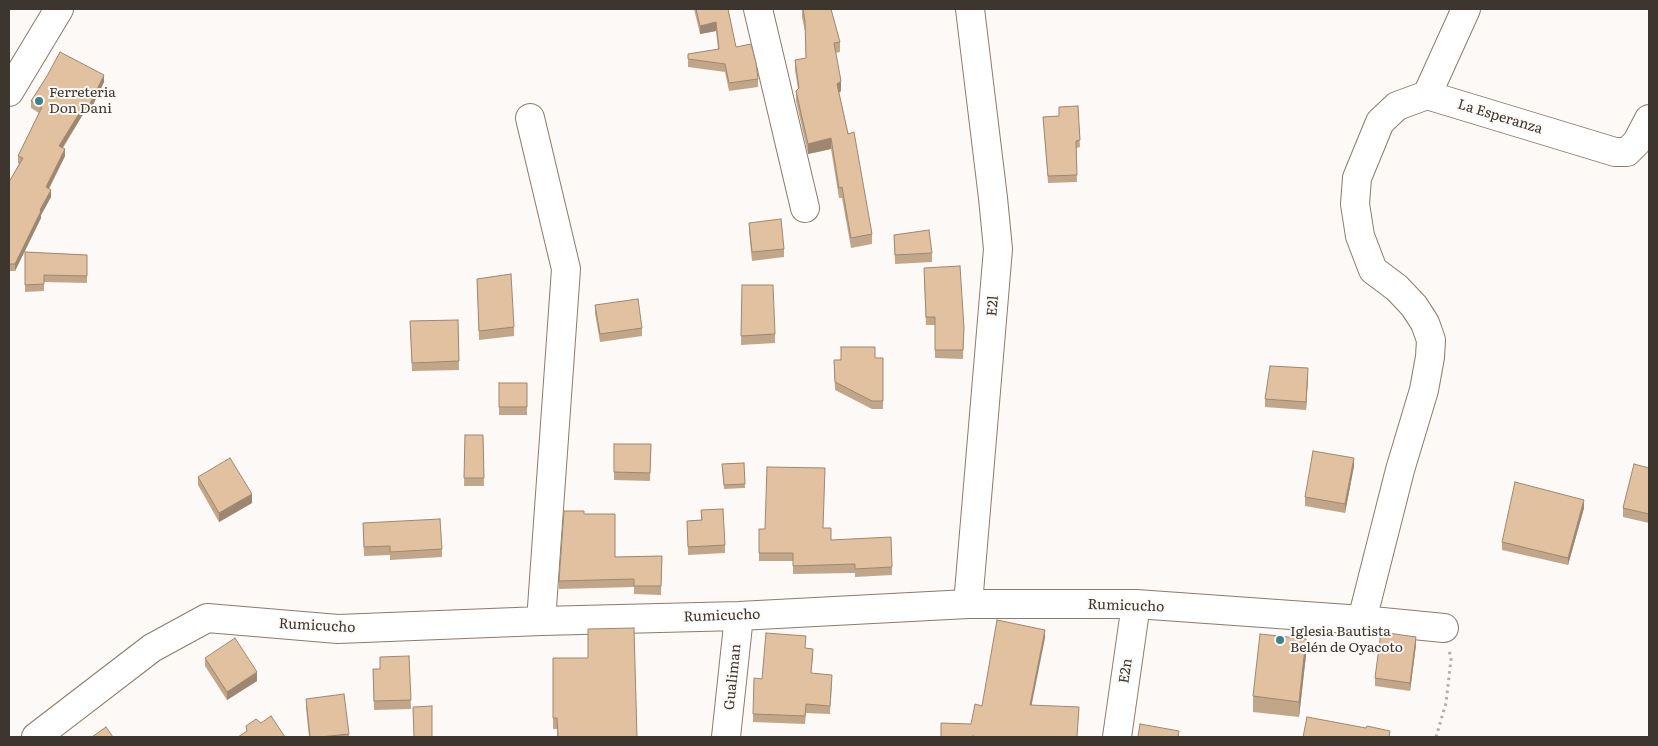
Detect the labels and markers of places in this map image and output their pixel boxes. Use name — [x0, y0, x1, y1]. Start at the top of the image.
place label: Ferreteria Don Dani — [49, 85, 116, 118]
marker: Ferreteria Don Dani — [33, 95, 45, 107]
place label: Iglesia Bautista Belén de Oyacoto — [1290, 624, 1403, 656]
marker: Iglesia Bautista Belén de Oyacoto — [1274, 634, 1286, 646]

